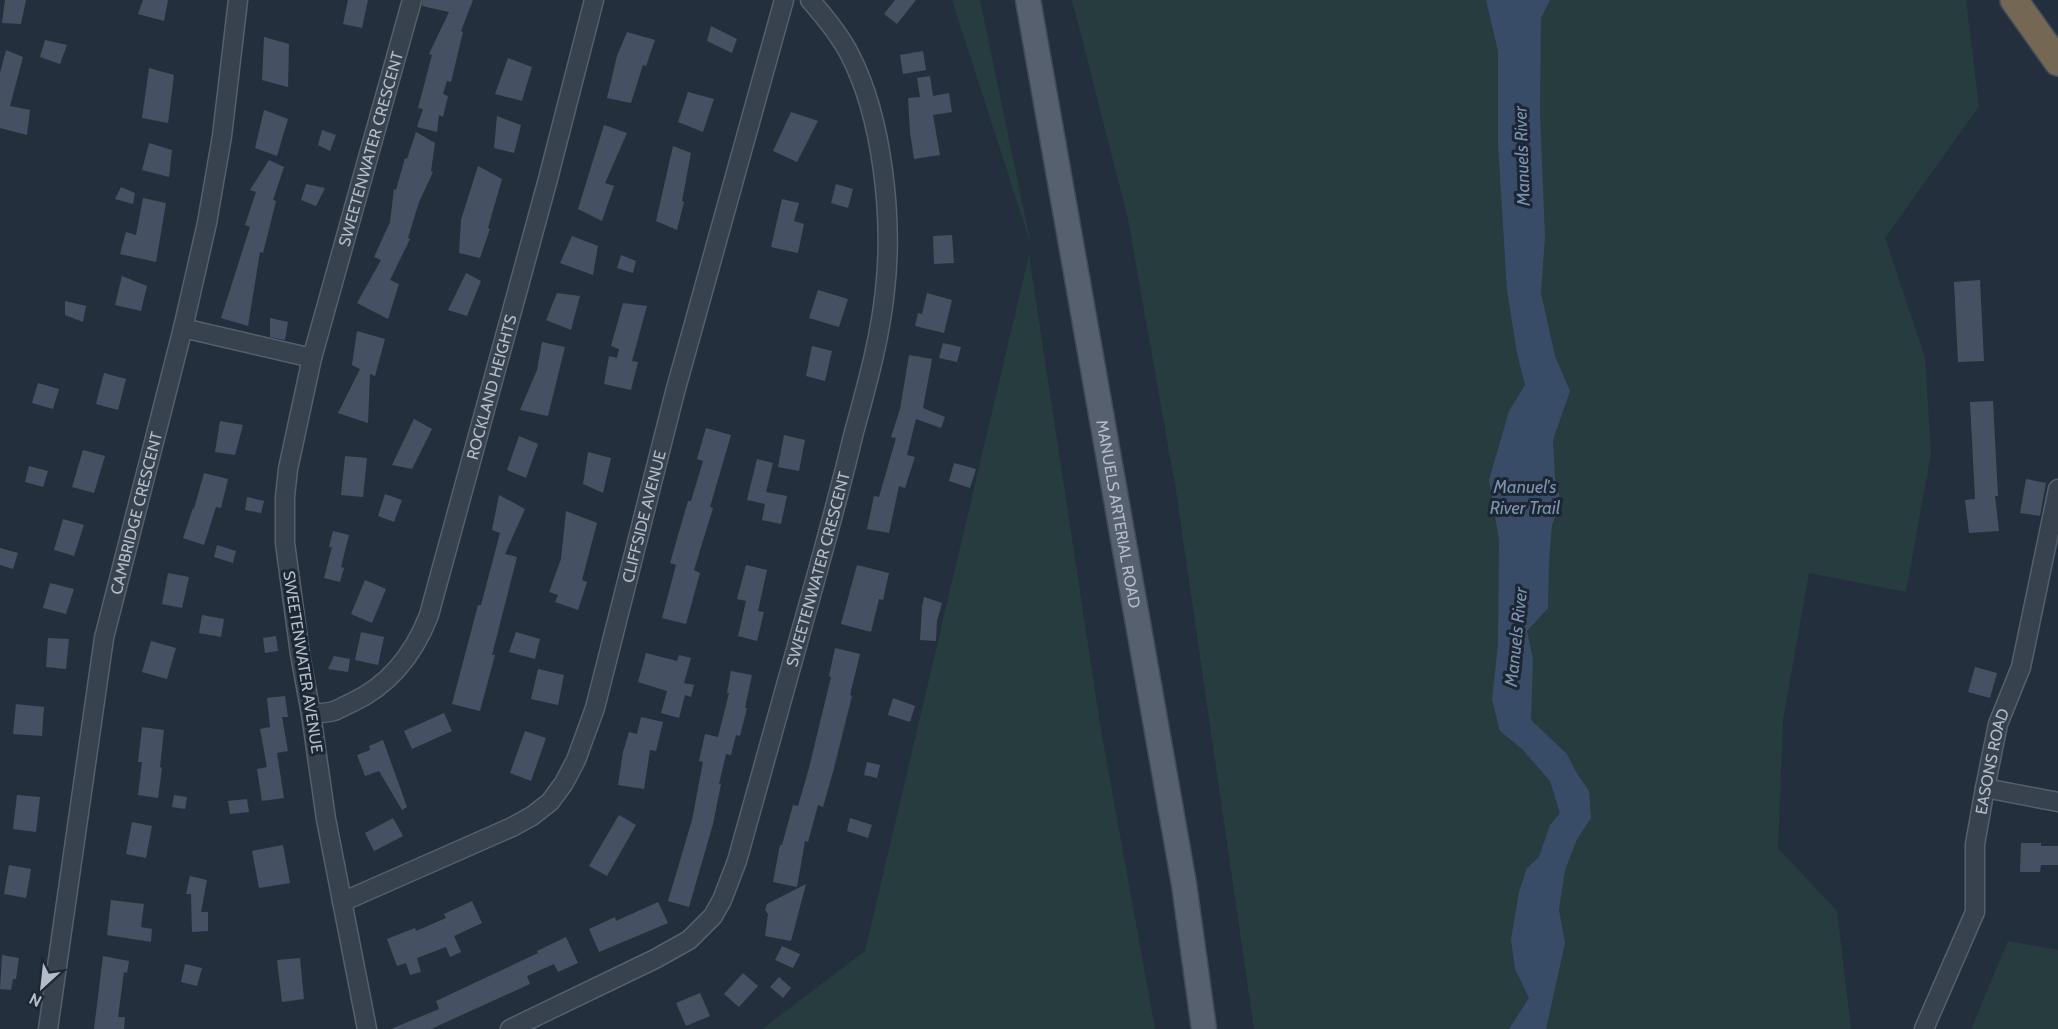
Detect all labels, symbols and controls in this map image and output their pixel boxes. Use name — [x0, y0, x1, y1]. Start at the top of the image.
street label: SWEETENWATER CRESCENT — [334, 49, 407, 248]
water label: Manuels River — [1509, 104, 1535, 207]
street label: ROCKLAND HEIGHTS — [462, 312, 520, 462]
street label: MANUELS ARTERIAL ROAD — [1093, 418, 1145, 610]
street label: CAMBRIDGE CRESCENT — [106, 429, 166, 596]
street label: CLIFFSIDE AVENUE — [618, 448, 669, 585]
street label: SWEETENWATER CRESCENT — [782, 469, 854, 669]
water label: Manuel's River Trail — [1490, 476, 1561, 519]
street label: SWEETENWATER AVENUE — [279, 569, 327, 755]
water label: Manuels River — [1500, 585, 1532, 689]
street label: EASONS ROAD — [1971, 705, 2013, 816]
north arrow — [12, 957, 72, 1017]
text: N — [26, 989, 45, 1011]

